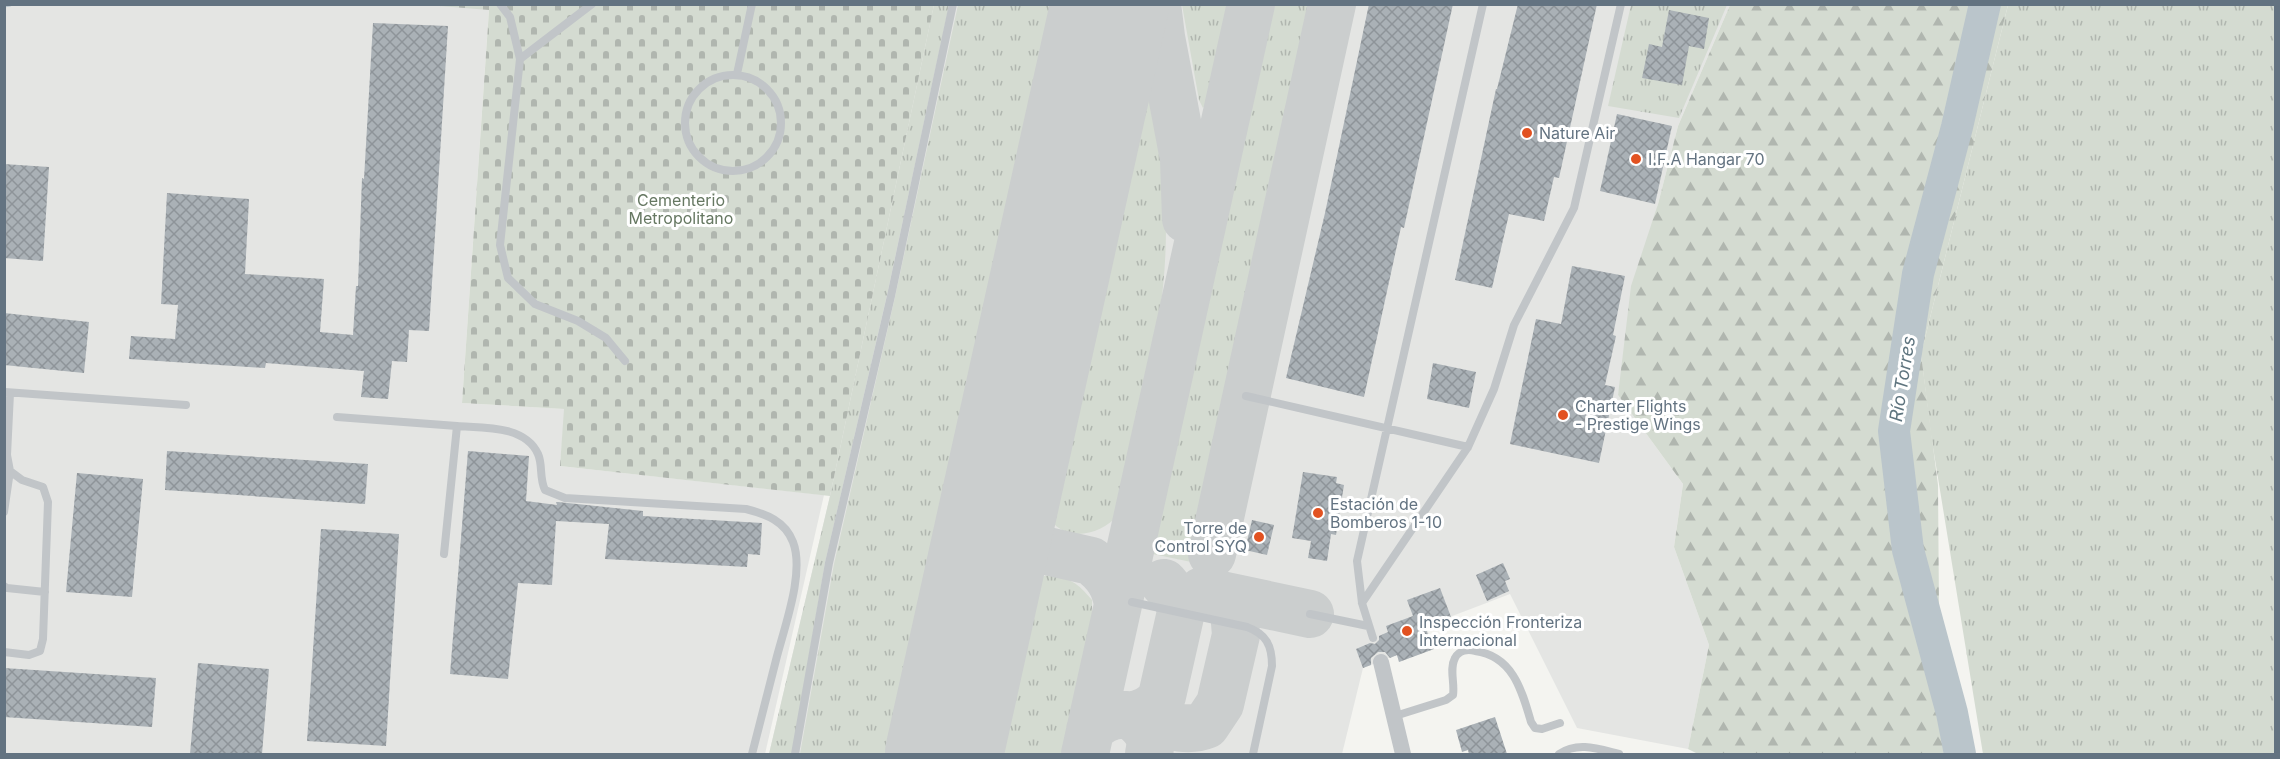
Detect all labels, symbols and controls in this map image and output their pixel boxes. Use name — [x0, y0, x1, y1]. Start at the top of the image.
place label: Nature Air — [1539, 123, 1615, 143]
marker: Nature Air — [1520, 126, 1534, 140]
place label: I.F.A Hangar 70 — [1648, 149, 1765, 169]
marker: I.F.A Hangar 70 — [1629, 152, 1643, 166]
park label: Cementerio Metropolitano — [629, 190, 733, 228]
water label: Río Torres — [1885, 335, 1919, 423]
place label: Charter Flights - Prestige Wings — [1575, 396, 1701, 434]
marker: Charter Flights - Prestige Wings — [1556, 408, 1570, 422]
place label: Estación de Bomberos 1-10 — [1330, 494, 1442, 532]
marker: Estación de Bomberos 1-10 — [1311, 506, 1325, 520]
place label: Torre de Control SYQ — [1154, 518, 1247, 556]
marker: Torre de Control SYQ — [1252, 530, 1266, 544]
place label: Inspección Fronteriza Internacional — [1419, 612, 1582, 650]
marker: Inspección Fronteriza Internacional — [1400, 624, 1414, 638]

